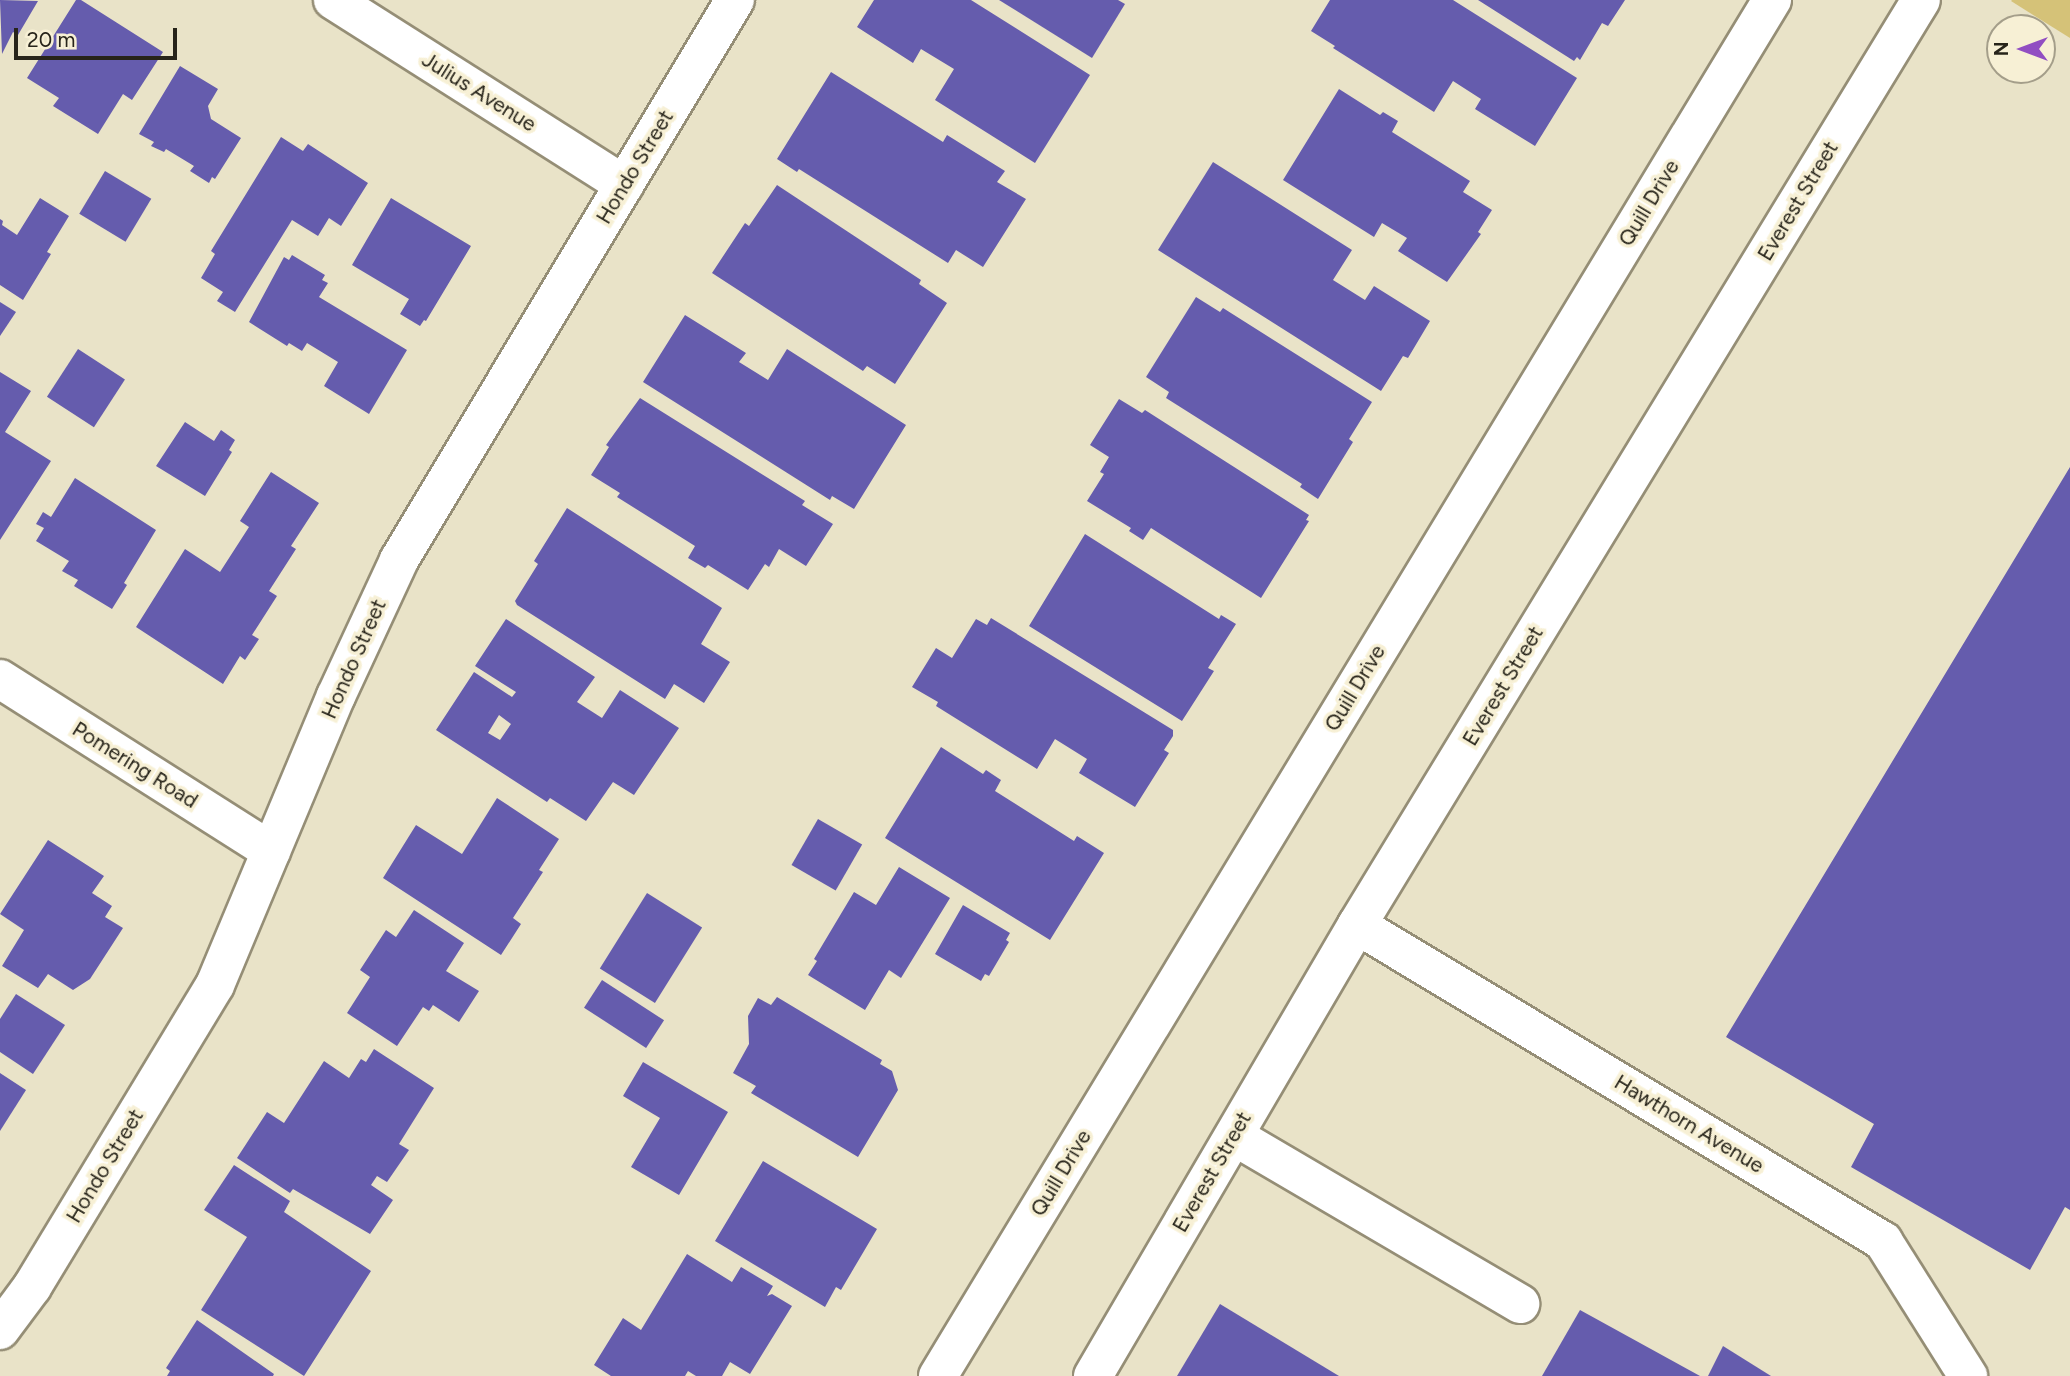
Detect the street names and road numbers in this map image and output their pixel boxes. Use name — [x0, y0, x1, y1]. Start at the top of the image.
street label: Julius Avenue — [417, 47, 541, 137]
street label: Hondo Street — [591, 106, 679, 228]
street label: Everest Street — [1752, 137, 1844, 265]
street label: Quill Drive — [1613, 155, 1685, 251]
street label: Hondo Street — [316, 595, 392, 723]
street label: Everest Street — [1457, 622, 1549, 750]
street label: Quill Drive — [1319, 640, 1391, 736]
street label: Pomering Road — [68, 716, 202, 814]
street label: Hawthorn Avenue — [1610, 1070, 1768, 1178]
street label: Hondo Street — [61, 1105, 149, 1227]
street label: Everest Street — [1167, 1107, 1257, 1237]
street label: Quill Drive — [1025, 1125, 1097, 1221]

